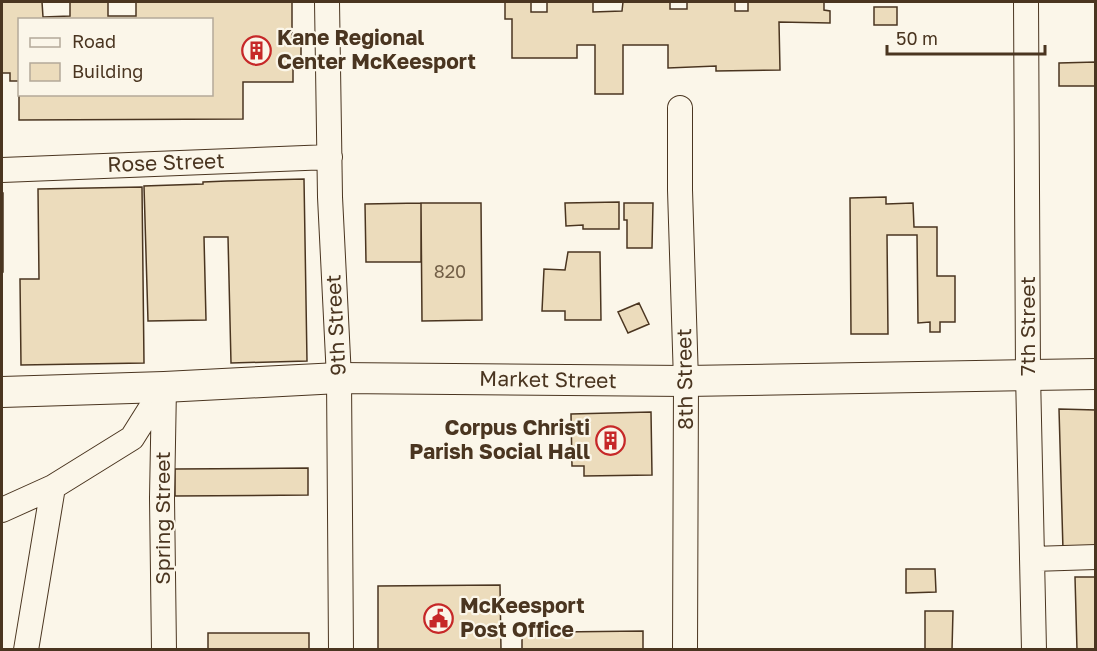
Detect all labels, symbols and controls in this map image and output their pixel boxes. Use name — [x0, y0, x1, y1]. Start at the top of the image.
legend — [18, 18, 213, 96]
scale bar — [887, 18, 1044, 56]
place label: Kane Regional Center McKeesport — [277, 24, 476, 74]
text: 50 m — [896, 27, 938, 49]
text: Road — [72, 30, 116, 52]
building icon: Kane Regional Center McKeesport — [240, 34, 272, 66]
text: Building — [72, 60, 143, 82]
street label: Rose Street — [107, 147, 225, 177]
house number: 820 — [434, 260, 466, 282]
street label: 9th Street — [319, 274, 351, 376]
street label: 7th Street — [1014, 276, 1040, 376]
street label: 8th Street — [670, 328, 698, 430]
street label: Market Street — [479, 365, 617, 393]
place label: Corpus Christi Parish Social Hall — [409, 414, 590, 464]
building icon: Corpus Christi Parish Social Hall — [595, 424, 627, 456]
street label: Spring Street — [149, 451, 175, 585]
place label: McKeesport Post Office — [460, 592, 585, 642]
public building icon: McKeesport Post Office — [423, 602, 455, 634]

